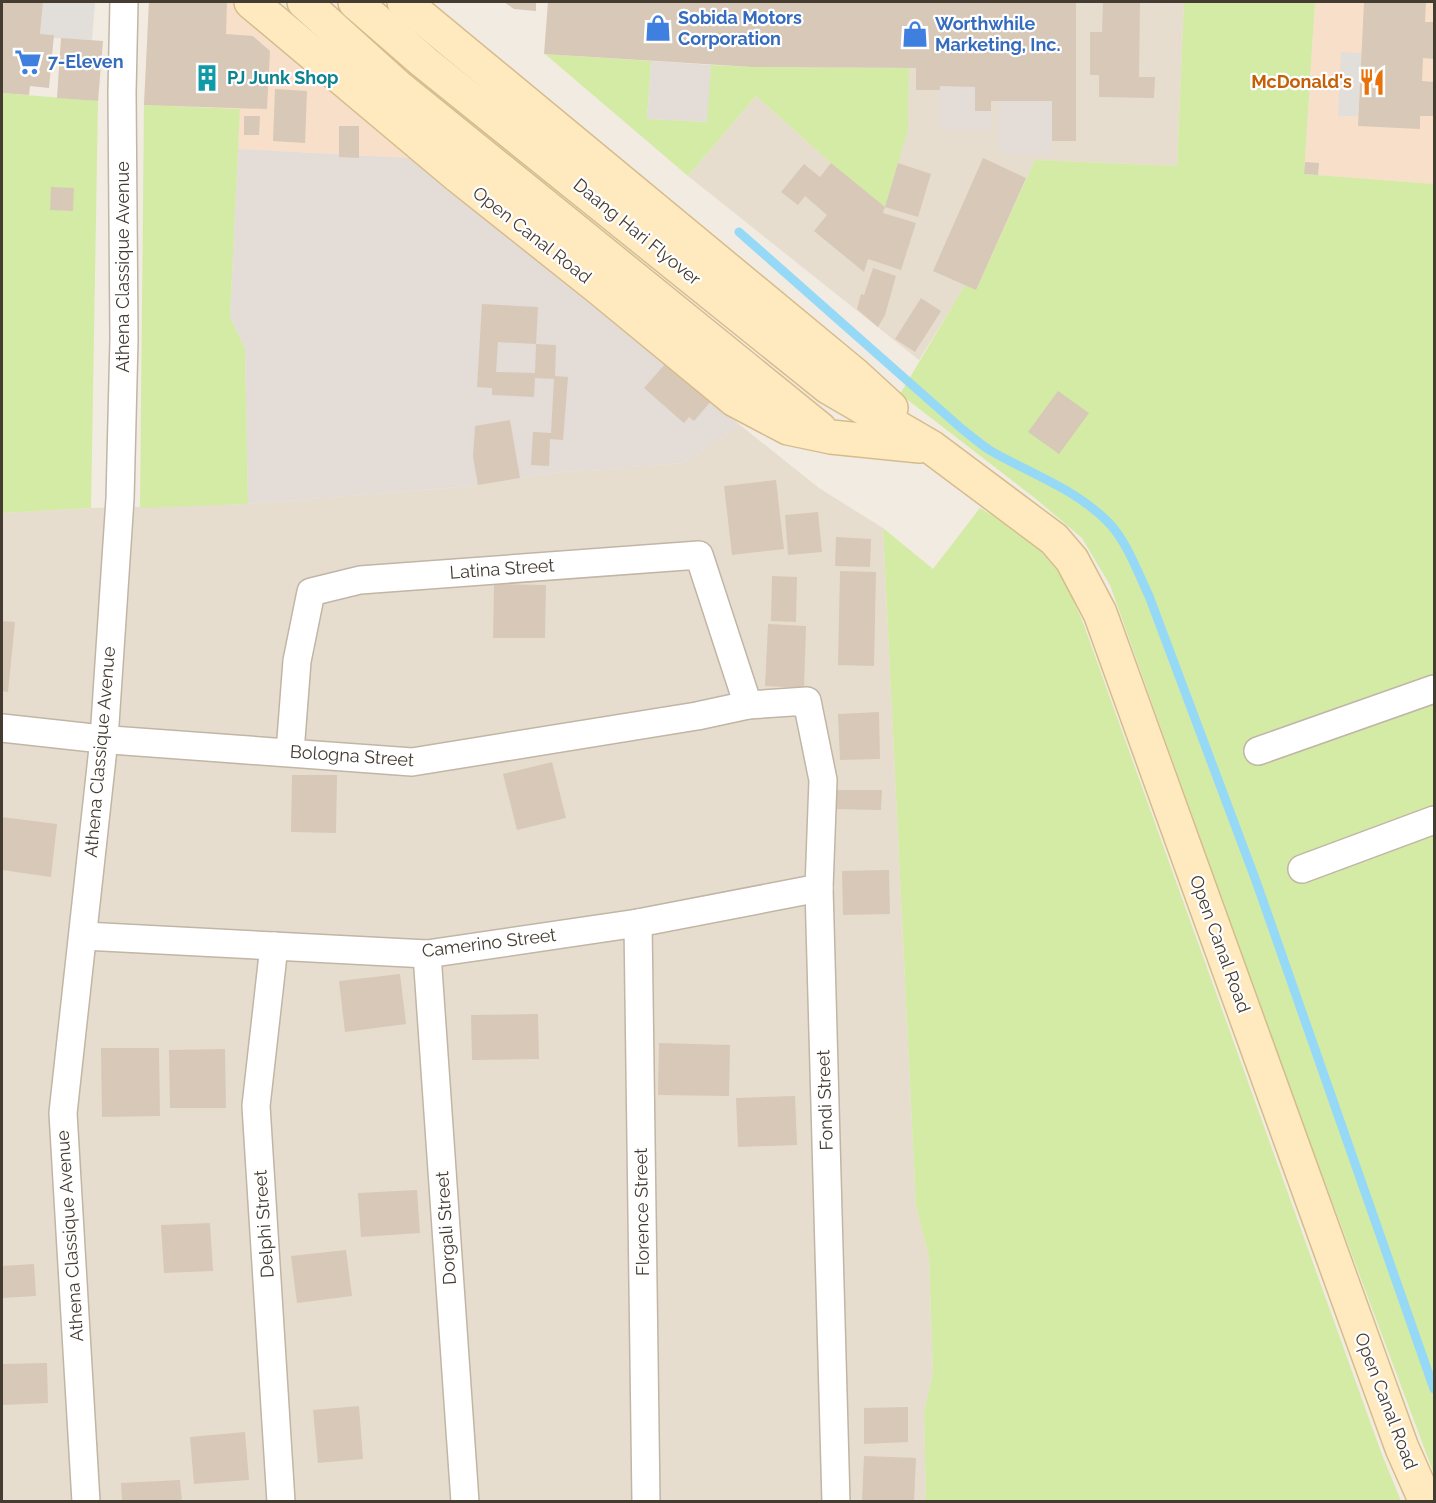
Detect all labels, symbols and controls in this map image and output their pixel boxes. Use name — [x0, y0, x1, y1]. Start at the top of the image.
place label: Sobida Motors Corporation — [678, 7, 802, 49]
shop icon: Sobida Motors Corporation — [643, 13, 673, 43]
place label: Worthwhile Marketing, Inc. — [935, 13, 1061, 55]
shop icon: Worthwhile Marketing, Inc. — [900, 19, 930, 49]
supermarket icon: 7-Eleven — [13, 47, 43, 77]
place label: 7-Eleven — [48, 51, 124, 72]
building icon: PJ Junk Shop — [192, 63, 222, 93]
place label: PJ Junk Shop — [227, 67, 339, 88]
restaurant icon: McDonald's — [1357, 67, 1387, 97]
place label: McDonald's — [1251, 71, 1352, 92]
street label: Athena Classique Avenue — [112, 161, 133, 373]
street label: Daang Hari Flyover — [569, 174, 706, 290]
street label: Open Canal Road — [469, 182, 596, 287]
street label: Latina Street — [449, 554, 555, 583]
street label: Athena Classique Avenue — [80, 645, 119, 858]
street label: Bologna Street — [289, 741, 415, 770]
street label: Open Canal Road — [1186, 872, 1255, 1015]
street label: Camerino Street — [421, 924, 557, 961]
street label: Fondi Street — [812, 1049, 837, 1151]
street label: Athena Classique Avenue — [52, 1129, 87, 1342]
street label: Florence Street — [630, 1148, 653, 1276]
street label: Delphi Street — [249, 1169, 278, 1279]
street label: Dorgali Street — [431, 1170, 460, 1286]
street label: Open Canal Road — [1351, 1329, 1422, 1472]

